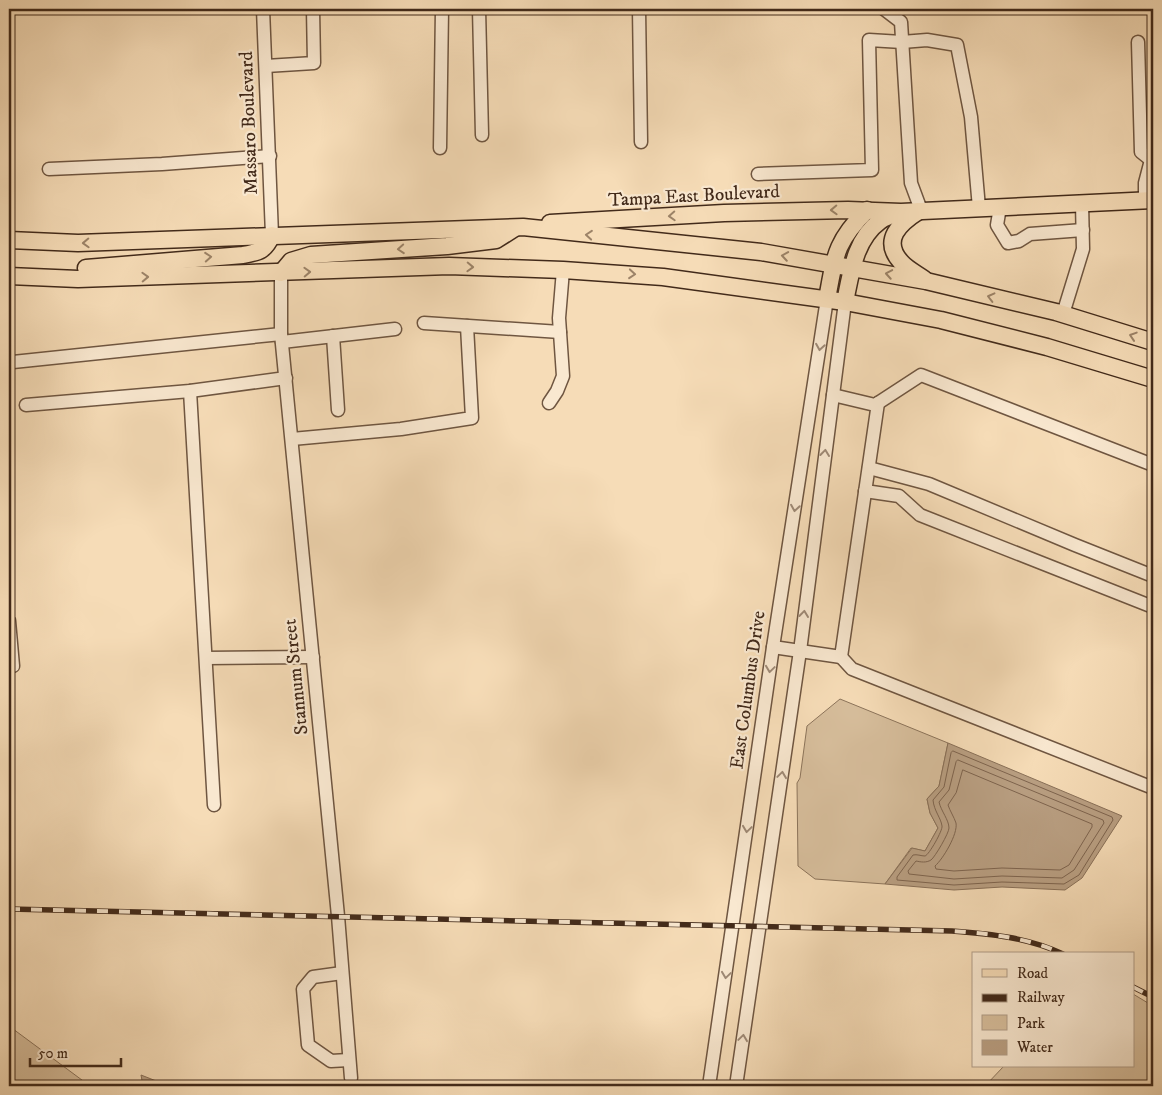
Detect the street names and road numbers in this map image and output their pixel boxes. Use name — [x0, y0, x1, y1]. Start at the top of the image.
street label: Massaro Boulevard — [235, 50, 263, 195]
street label: Tampa East Boulevard — [608, 180, 781, 212]
street label: East Columbus Drive — [726, 609, 771, 771]
street label: Stannum Street — [278, 618, 314, 736]

